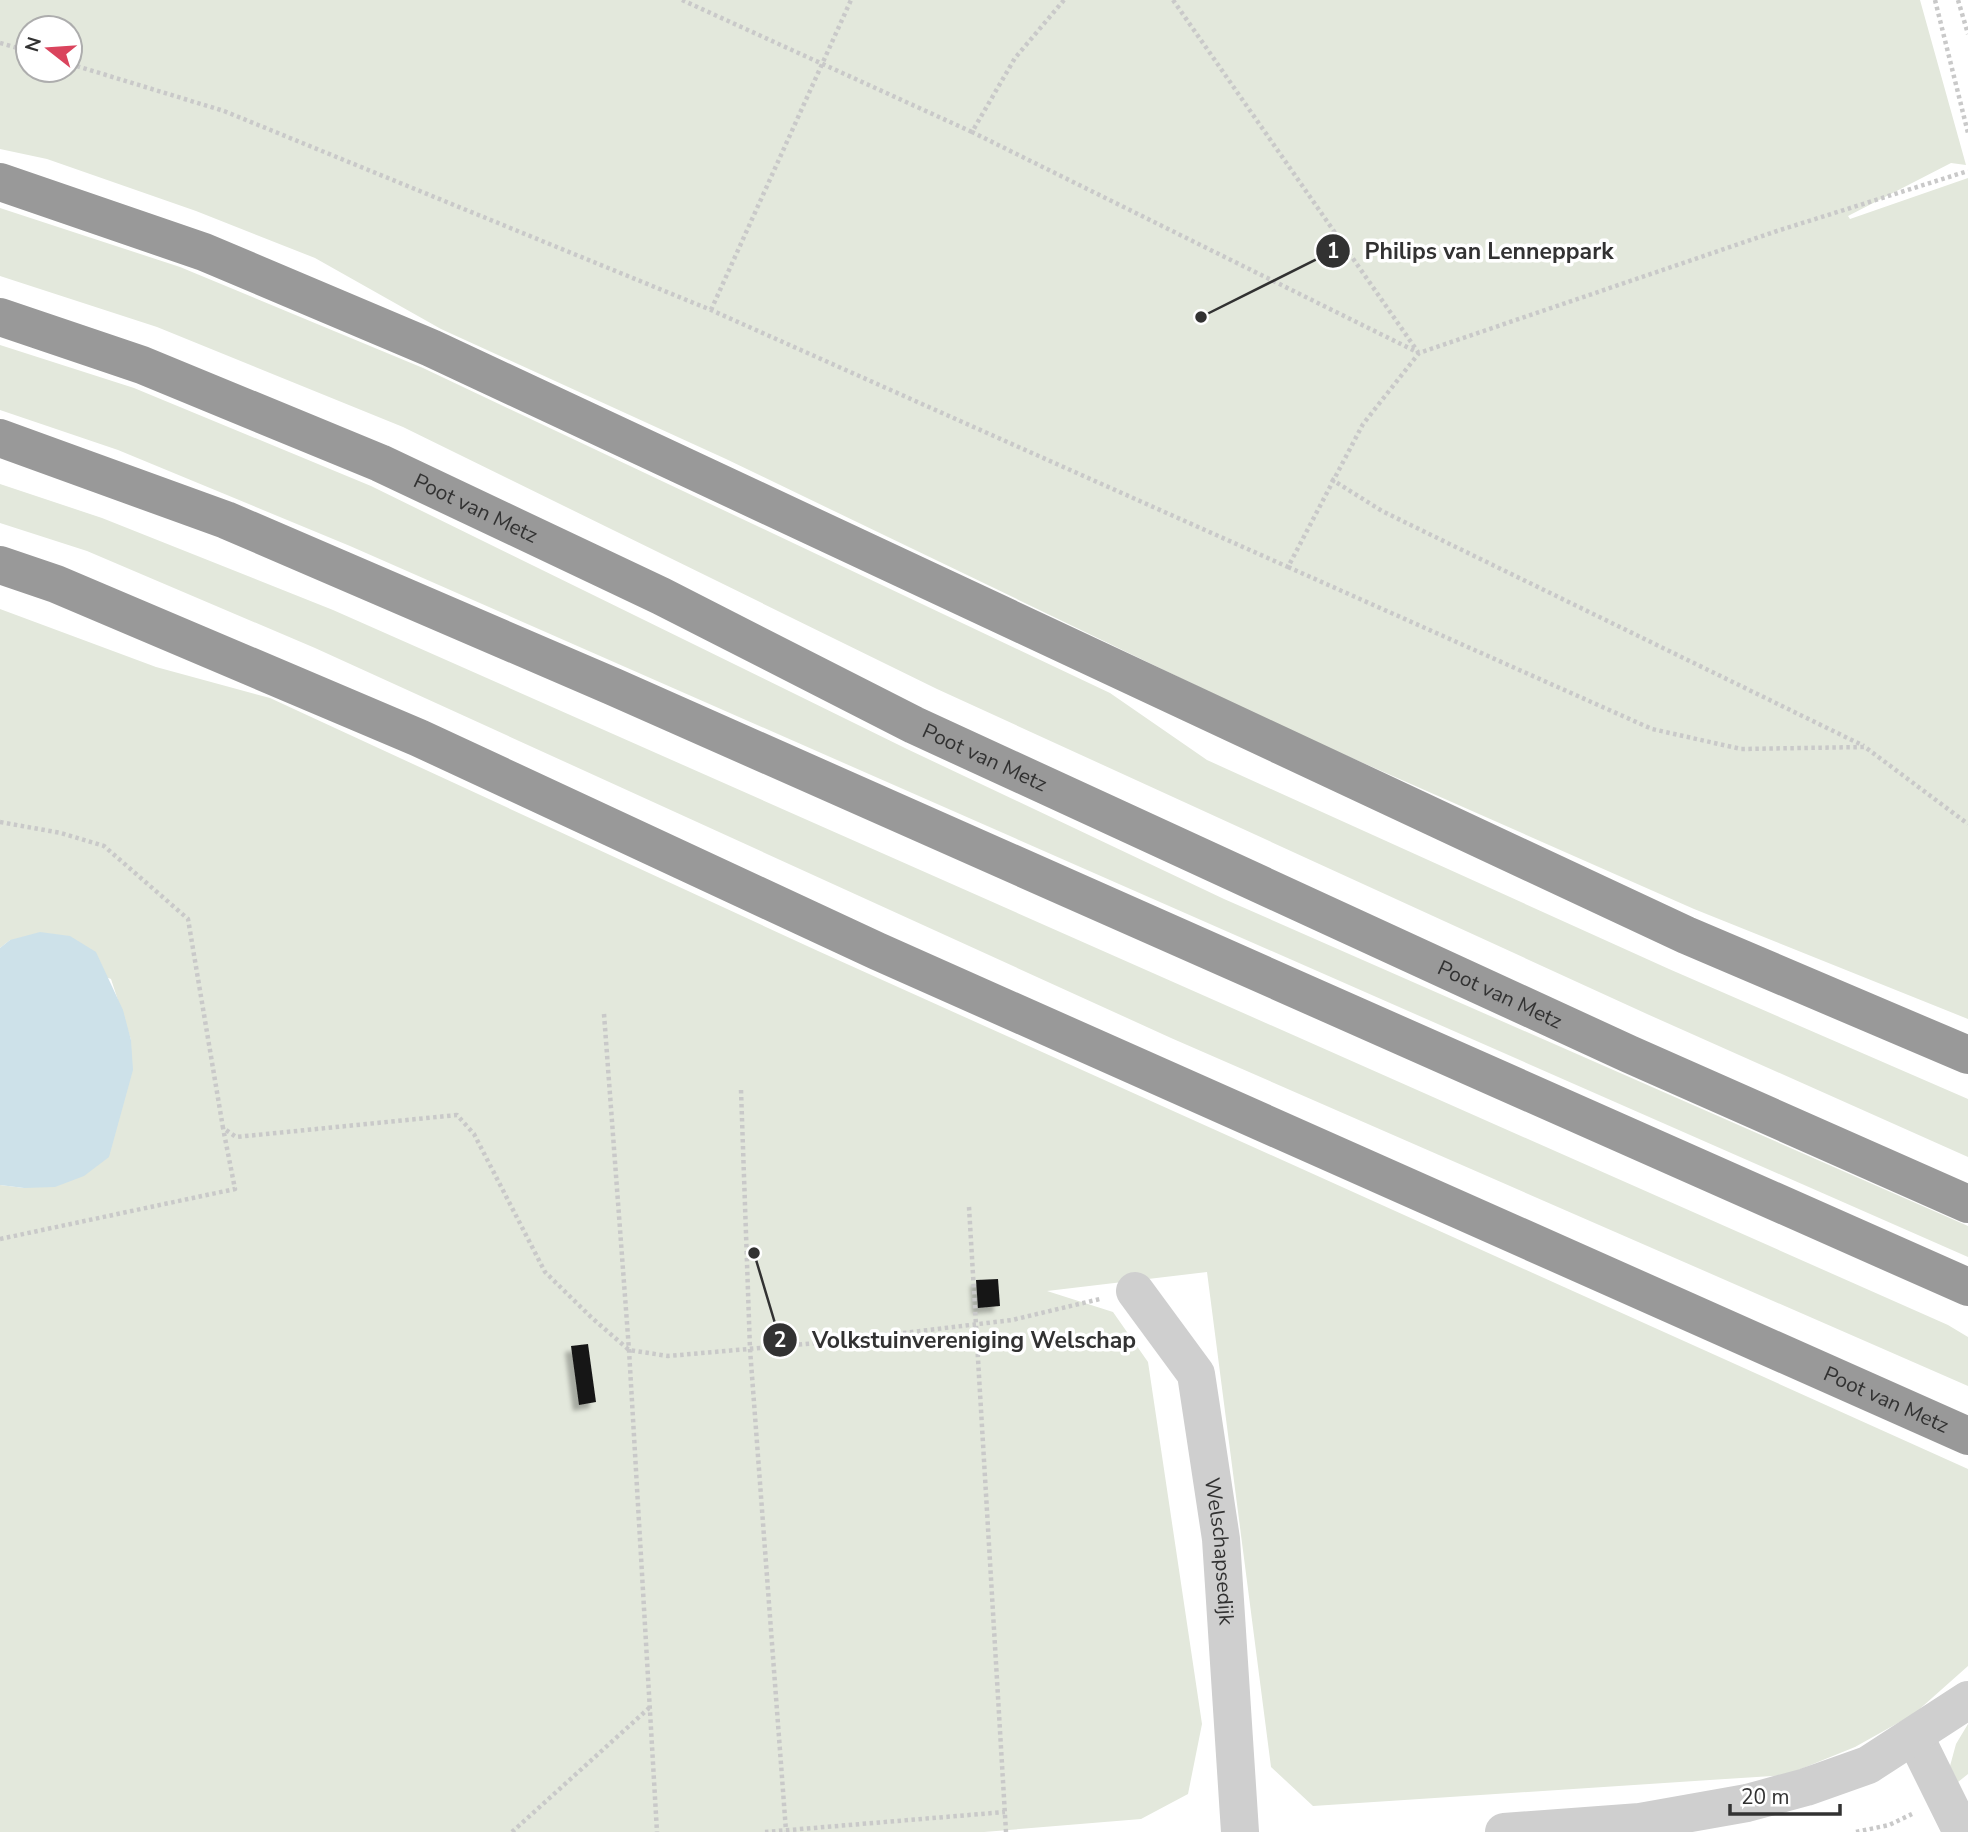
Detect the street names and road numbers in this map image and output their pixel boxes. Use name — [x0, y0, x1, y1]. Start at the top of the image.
street label: Poot van Metz — [409, 467, 542, 550]
street label: Poot van Metz — [918, 717, 1052, 798]
street label: Poot van Metz — [1433, 954, 1567, 1035]
street label: Poot van Metz — [1819, 1360, 1953, 1440]
street label: Welschapsedijk — [1198, 1476, 1241, 1626]

